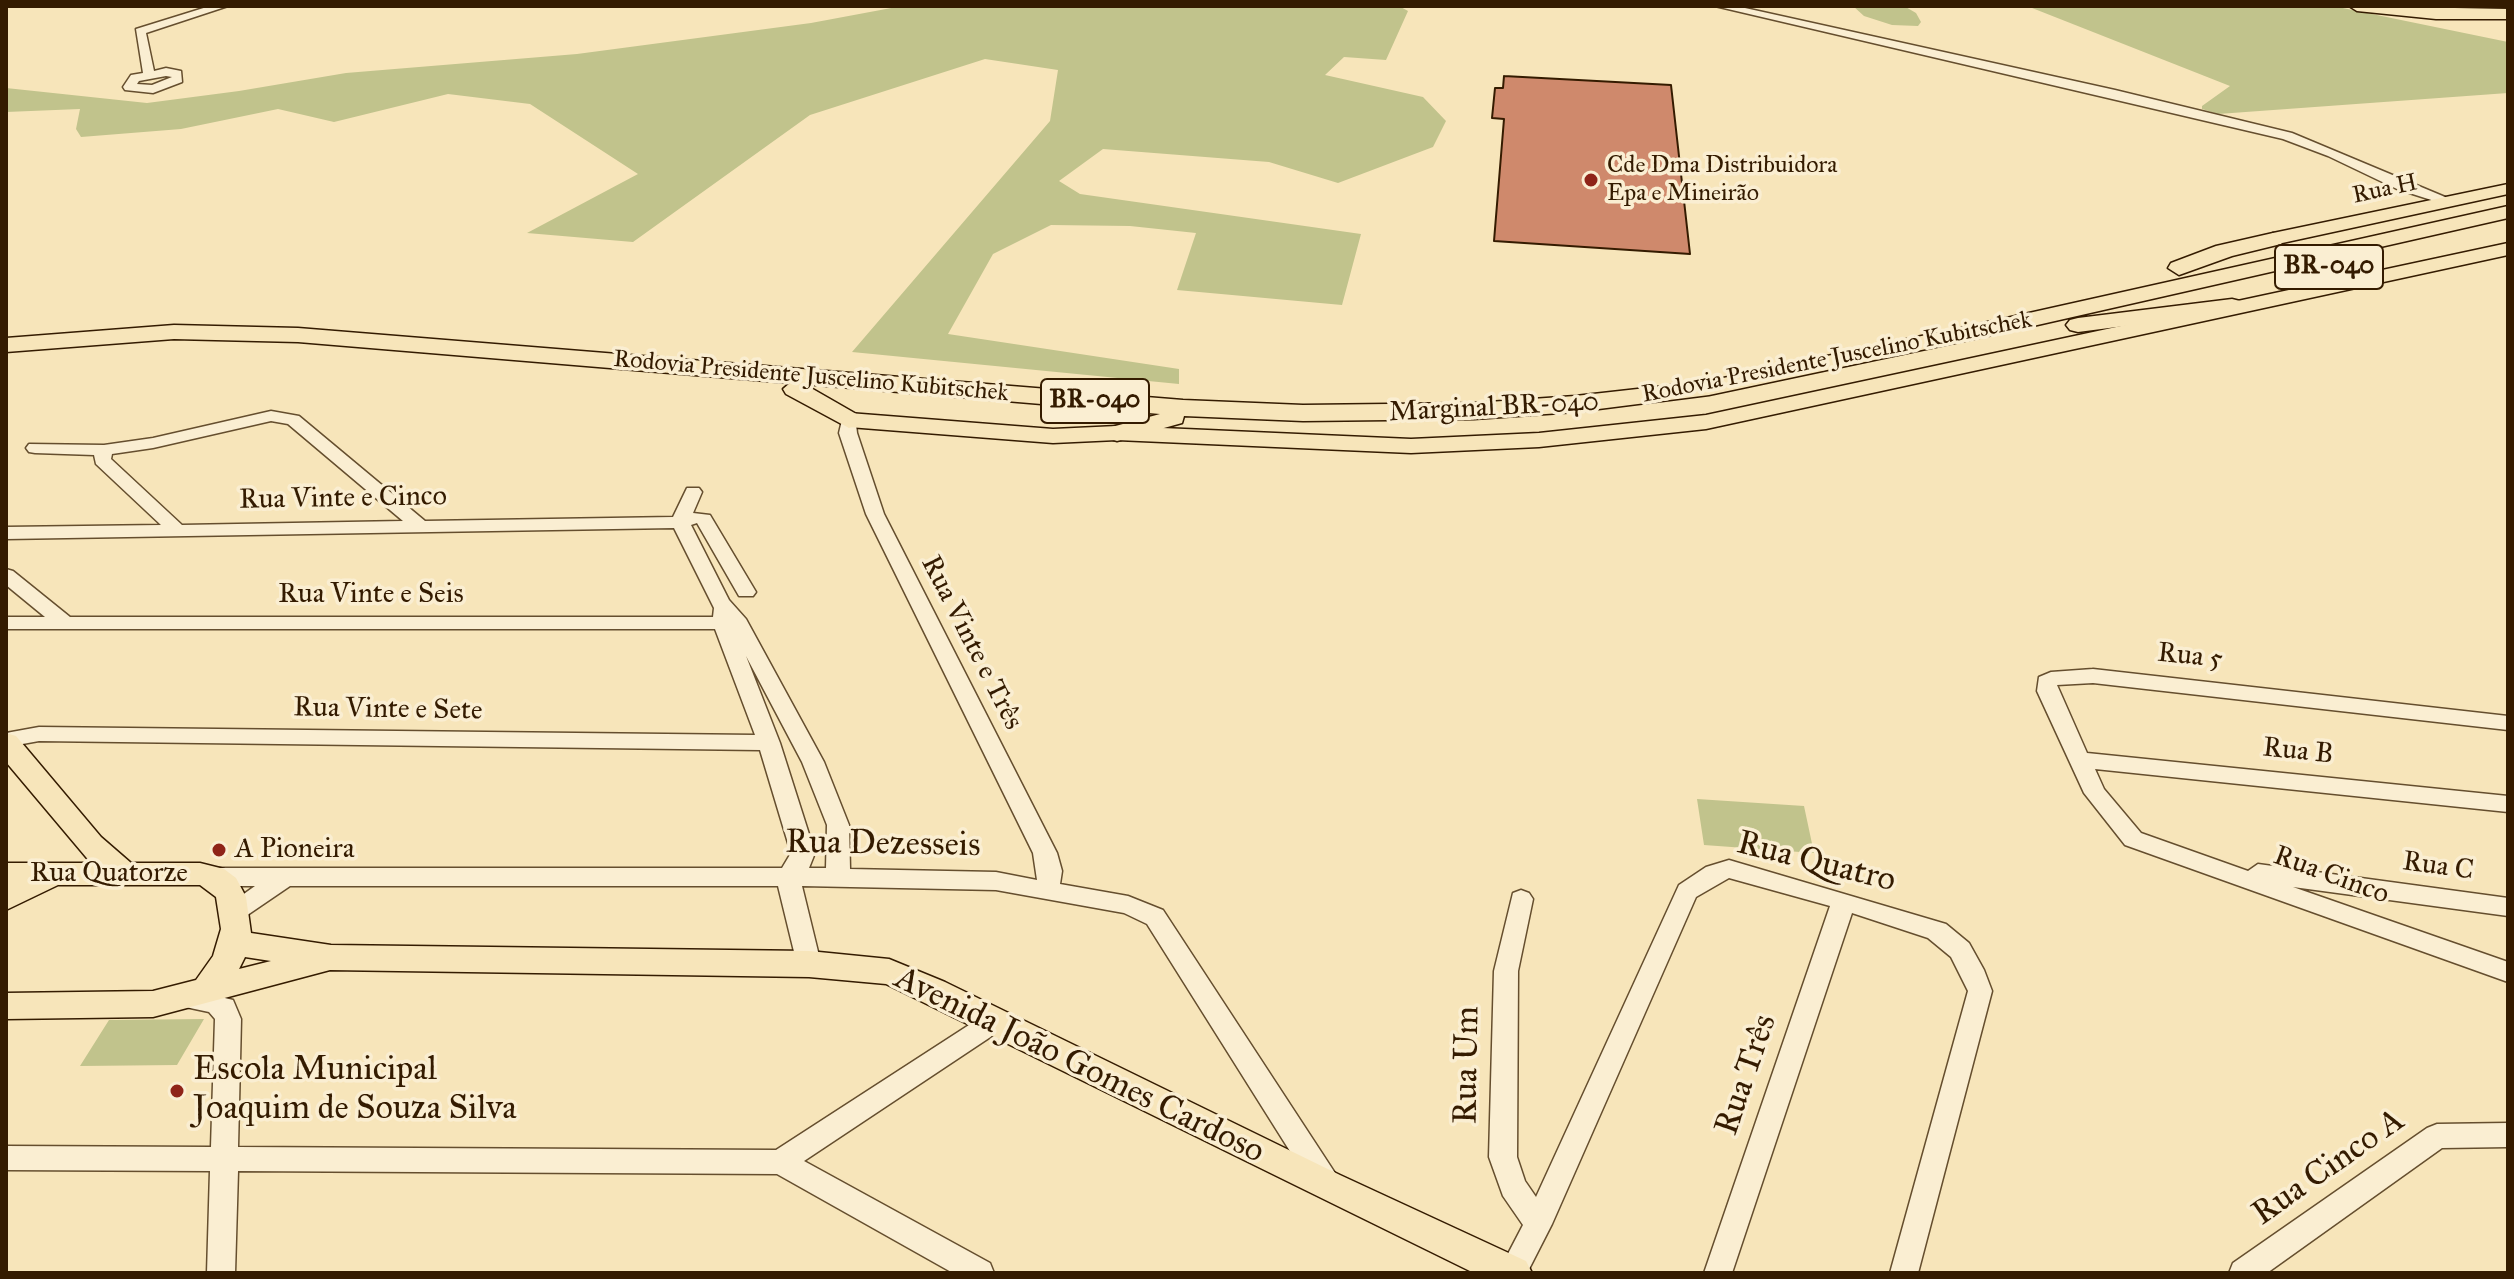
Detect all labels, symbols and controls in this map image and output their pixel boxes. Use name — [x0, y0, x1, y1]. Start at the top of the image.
place label: Cde Dma Distribuidora Epa e Mineirão — [1607, 152, 1838, 208]
street label: Rua H — [2350, 169, 2420, 211]
marker: Cde Dma Distribuidora Epa e Mineirão — [1582, 171, 1600, 189]
road number: BR-040 — [2275, 245, 2383, 289]
street label: Rodovia Presidente Juscelino Kubitschek — [1640, 306, 2034, 410]
street label: Rodovia Presidente Juscelino Kubitschek — [612, 345, 1010, 409]
road number: BR-040 — [1041, 379, 1149, 423]
street label: Marginal BR-040 — [1388, 386, 1600, 430]
street label: Rua Vinte e Cinco — [239, 480, 447, 518]
street label: Rua Vinte e Três — [913, 551, 1029, 735]
street label: Rua Vinte e Seis — [278, 578, 464, 612]
street label: Rua 5 — [2156, 637, 2224, 677]
street label: Rua Vinte e Sete — [293, 692, 483, 728]
street label: Rua B — [2261, 732, 2335, 772]
street label: Rua Dezesseis — [785, 823, 981, 867]
street label: Rua Quatro — [1733, 824, 1899, 902]
place label: A Pioneira — [235, 833, 355, 867]
street label: Rua Cinco — [2269, 840, 2393, 912]
marker: A Pioneira — [210, 841, 228, 859]
street label: Rua C — [2400, 845, 2476, 889]
street label: Rua Quatorze — [30, 857, 188, 891]
street label: Avenida João Gomes Cardoso — [887, 959, 1271, 1173]
street label: Rua Um — [1447, 1006, 1489, 1124]
street label: Rua Três — [1707, 1009, 1787, 1141]
place label: Escola Municipal Joaquim de Souza Silva — [193, 1051, 517, 1130]
marker: Escola Municipal Joaquim de Souza Silva — [168, 1082, 186, 1100]
street label: Rua Cinco A — [2245, 1101, 2413, 1235]

